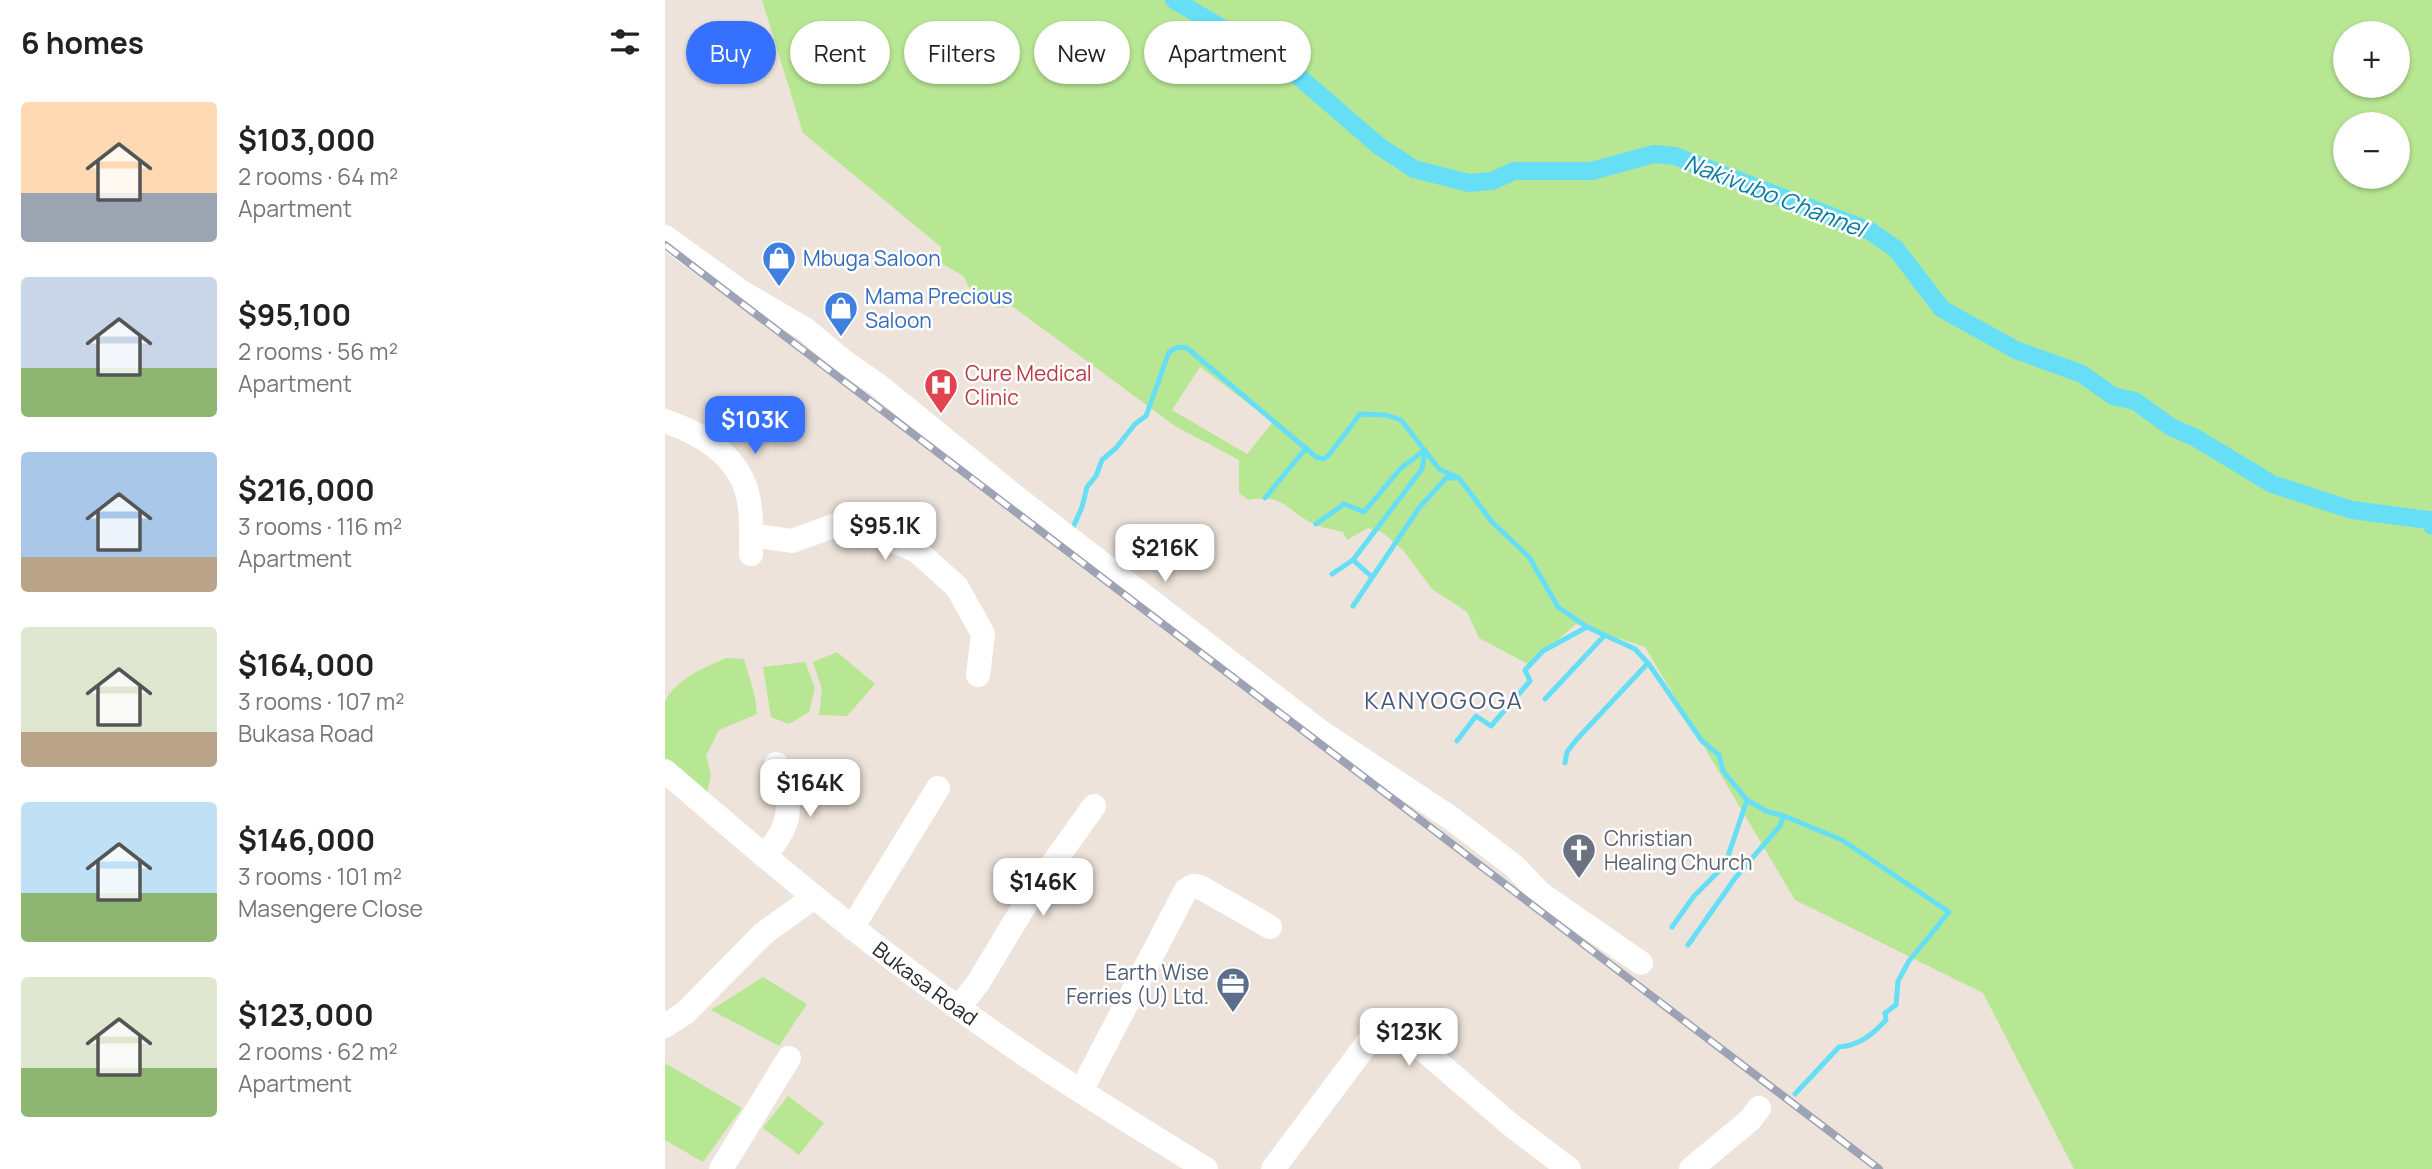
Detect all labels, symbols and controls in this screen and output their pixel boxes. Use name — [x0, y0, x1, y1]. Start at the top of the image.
chip: Buy — [686, 21, 776, 84]
chip: Rent — [790, 21, 890, 84]
chip: Filters — [904, 21, 1020, 84]
chip: New — [1034, 21, 1130, 84]
chip: Apartment — [1144, 21, 1311, 84]
map controls — [2333, 21, 2410, 189]
button: + — [2333, 21, 2410, 98]
text: 6 homes — [21, 22, 144, 63]
icon: filters — [606, 23, 644, 61]
button: − — [2333, 112, 2410, 189]
text: $103,000 — [238, 119, 376, 160]
icon: home — [77, 130, 161, 214]
water label: Nakivubo Channel — [1680, 146, 1873, 245]
text: 2 rooms · 64 m² — [238, 160, 398, 192]
text: Apartment — [238, 192, 352, 224]
shop icon: Mbuga Saloon — [760, 239, 798, 288]
place label: Mbuga Saloon — [803, 244, 941, 272]
place label: Mama Precious Saloon — [865, 282, 1012, 334]
shop icon: Mama Precious Saloon — [822, 289, 860, 338]
text: $95,100 — [238, 294, 351, 335]
icon: home — [77, 305, 161, 389]
text: 2 rooms · 56 m² — [238, 335, 398, 367]
place label: Cure Medical Clinic — [965, 359, 1092, 411]
hospital icon: Cure Medical Clinic — [922, 366, 960, 415]
text: Apartment — [238, 367, 352, 399]
pin: $103K — [706, 396, 804, 456]
text: $103K — [721, 403, 789, 435]
text: $216,000 — [238, 469, 375, 510]
icon: home — [77, 480, 161, 564]
pin: $95.1K — [828, 503, 942, 562]
text: $95.1K — [849, 509, 921, 541]
text: 3 rooms · 116 m² — [238, 510, 402, 542]
pin: $216K — [1116, 524, 1214, 584]
text: $216K — [1131, 531, 1199, 563]
text: Apartment — [238, 542, 352, 574]
text: $164,000 — [238, 644, 375, 685]
icon: home — [77, 655, 161, 739]
district label: KANYOGOGA — [1364, 683, 1524, 716]
text: 3 rooms · 107 m² — [238, 685, 404, 717]
text: Bukasa Road — [238, 717, 374, 749]
pin: $164K — [761, 760, 859, 819]
text: $164K — [776, 766, 844, 798]
text: $146,000 — [238, 819, 375, 860]
place label: Christian Healing Church — [1604, 824, 1752, 876]
icon: home — [77, 830, 161, 914]
church icon: Christian Healing Church — [1560, 831, 1598, 880]
pin: $146K — [994, 858, 1092, 918]
text: 3 rooms · 101 m² — [238, 860, 402, 892]
text: $146K — [1009, 865, 1077, 897]
text: Masengere Close — [238, 892, 423, 924]
street label: Bukasa Road — [867, 935, 983, 1031]
place label: Earth Wise Ferries (U) Ltd. — [1066, 958, 1209, 1010]
office icon: Earth Wise Ferries (U) Ltd. — [1214, 965, 1252, 1014]
text: $123,000 — [238, 994, 374, 1035]
icon: home — [77, 1005, 161, 1089]
pin: $123K — [1360, 1009, 1458, 1068]
text: $123K — [1376, 1015, 1442, 1047]
text: 2 rooms · 62 m² — [238, 1035, 398, 1067]
text: Apartment — [238, 1067, 352, 1099]

